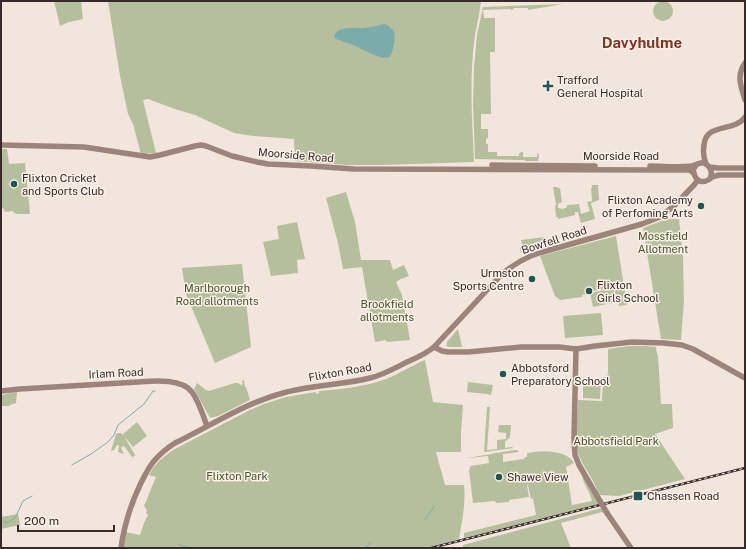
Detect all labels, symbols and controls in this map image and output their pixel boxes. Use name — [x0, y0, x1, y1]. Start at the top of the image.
district label: Davyhulme — [602, 34, 682, 51]
place label: Trafford General Hospital — [557, 74, 643, 99]
marker: Trafford General Hospital — [542, 80, 554, 92]
street label: Moorside Road — [258, 146, 334, 164]
street label: Moorside Road — [583, 150, 659, 162]
place label: Flixton Cricket and Sports Club — [22, 172, 105, 197]
marker: Flixton Cricket and Sports Club — [9, 179, 19, 189]
place label: Flixton Academy of Perfoming Arts — [602, 194, 693, 219]
marker: Flixton Academy of Perfoming Arts — [696, 201, 706, 211]
street label: Bowfell Road — [520, 224, 588, 256]
park label: Mossfield Allotment — [638, 230, 688, 255]
place label: Urmston Sports Centre — [453, 267, 524, 292]
marker: Urmston Sports Centre — [527, 274, 537, 284]
place label: Flixton Girls School — [597, 279, 659, 304]
park label: Marlborough Road allotments — [176, 282, 259, 307]
marker: Flixton Girls School — [584, 286, 594, 296]
park label: Brookfield allotments — [360, 298, 415, 323]
street label: Flixton Road — [307, 361, 373, 383]
place label: Abbotsford Preparatory School — [511, 362, 610, 387]
street label: Irlam Road — [88, 366, 144, 380]
marker: Abbotsford Preparatory School — [498, 369, 508, 379]
park label: Abbotsfield Park — [573, 435, 659, 447]
park label: Flixton Park — [206, 470, 268, 482]
place label: Shawe View — [507, 471, 569, 483]
marker: Shawe View — [494, 472, 504, 482]
marker: Chassen Road — [632, 490, 644, 502]
place label: Chassen Road — [647, 490, 719, 502]
scale bar — [18, 507, 114, 533]
text: 200 m — [24, 514, 59, 528]

